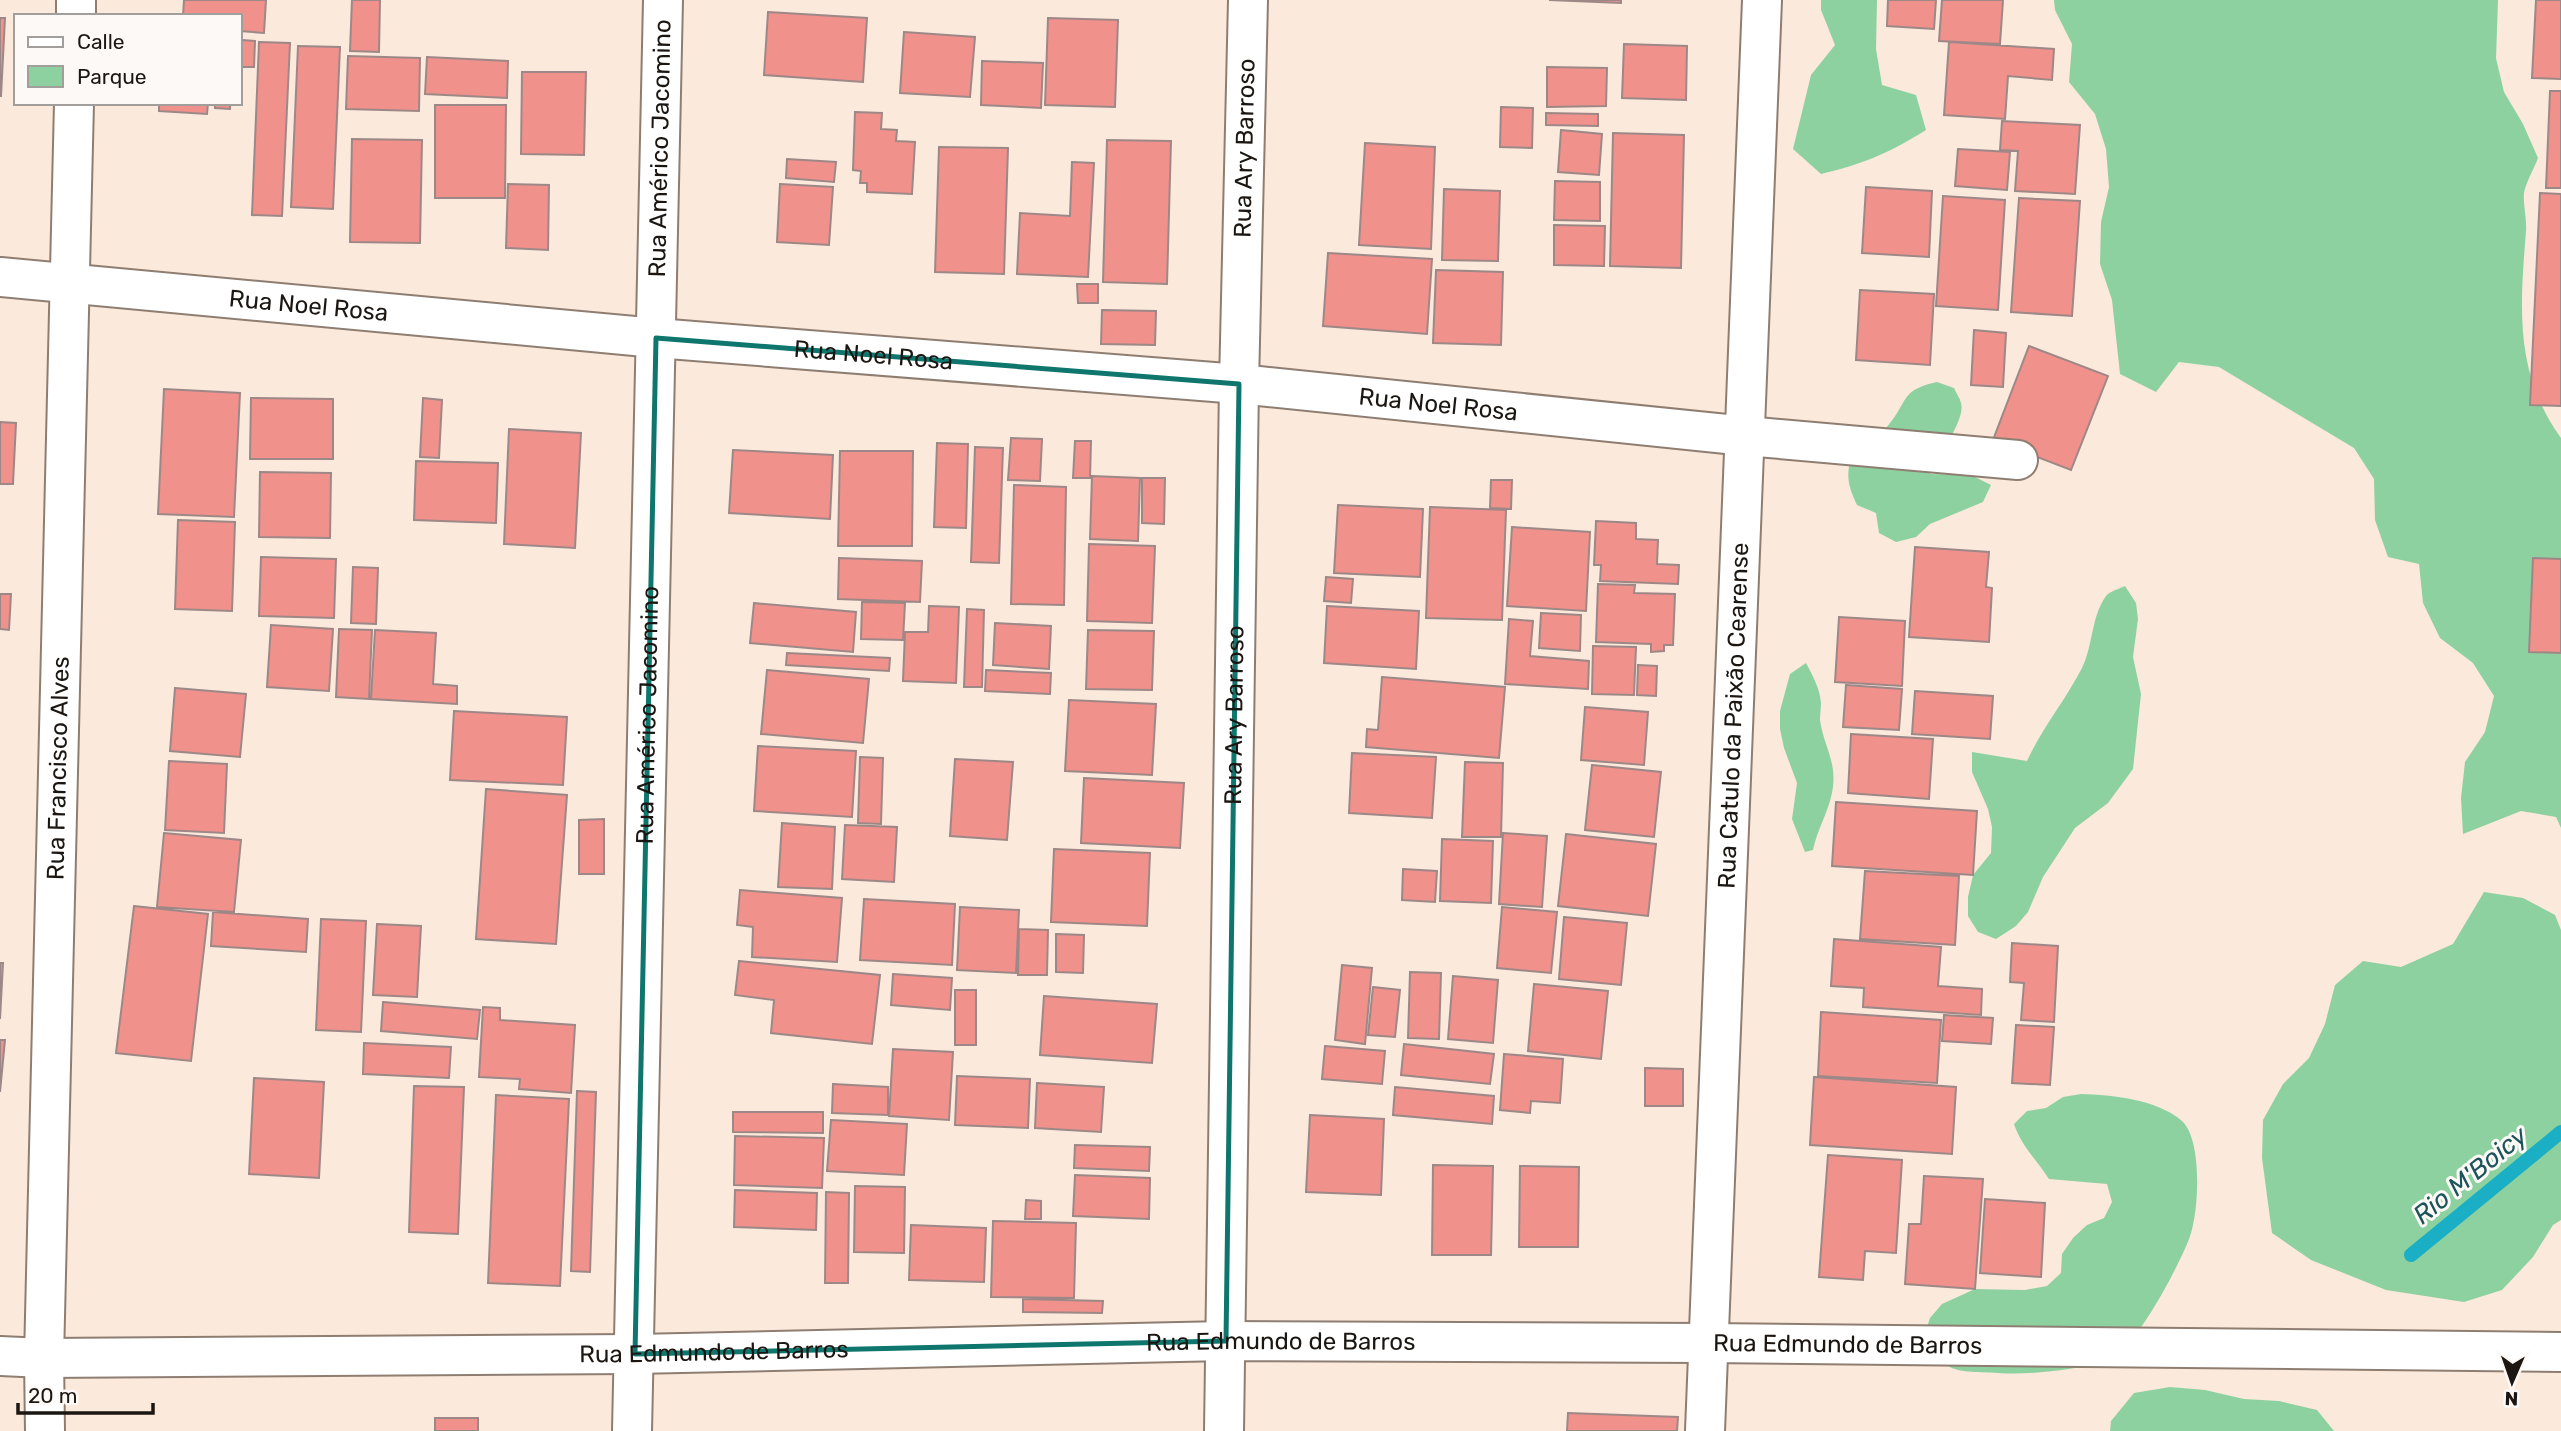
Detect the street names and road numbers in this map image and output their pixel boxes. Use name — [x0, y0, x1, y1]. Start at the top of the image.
street label: Rua Américo Jacomino — [643, 19, 677, 278]
street label: Rua Ary Barroso — [1228, 58, 1261, 238]
street label: Rua Noel Rosa — [228, 284, 390, 327]
street label: Rua Noel Rosa — [793, 335, 954, 375]
street label: Rua Noel Rosa — [1357, 382, 1519, 427]
street label: Rua Catulo da Paixão Cearense — [1713, 542, 1754, 889]
street label: Rua Américo Jacomino — [631, 586, 664, 845]
street label: Rua Ary Barroso — [1219, 625, 1250, 805]
street label: Rua Francisco Alves — [41, 656, 75, 880]
street label: Rua Edmundo de Barros — [1146, 1327, 1416, 1357]
street label: Rua Edmundo de Barros — [1713, 1329, 1983, 1360]
street label: Rua Edmundo de Barros — [579, 1335, 849, 1368]

